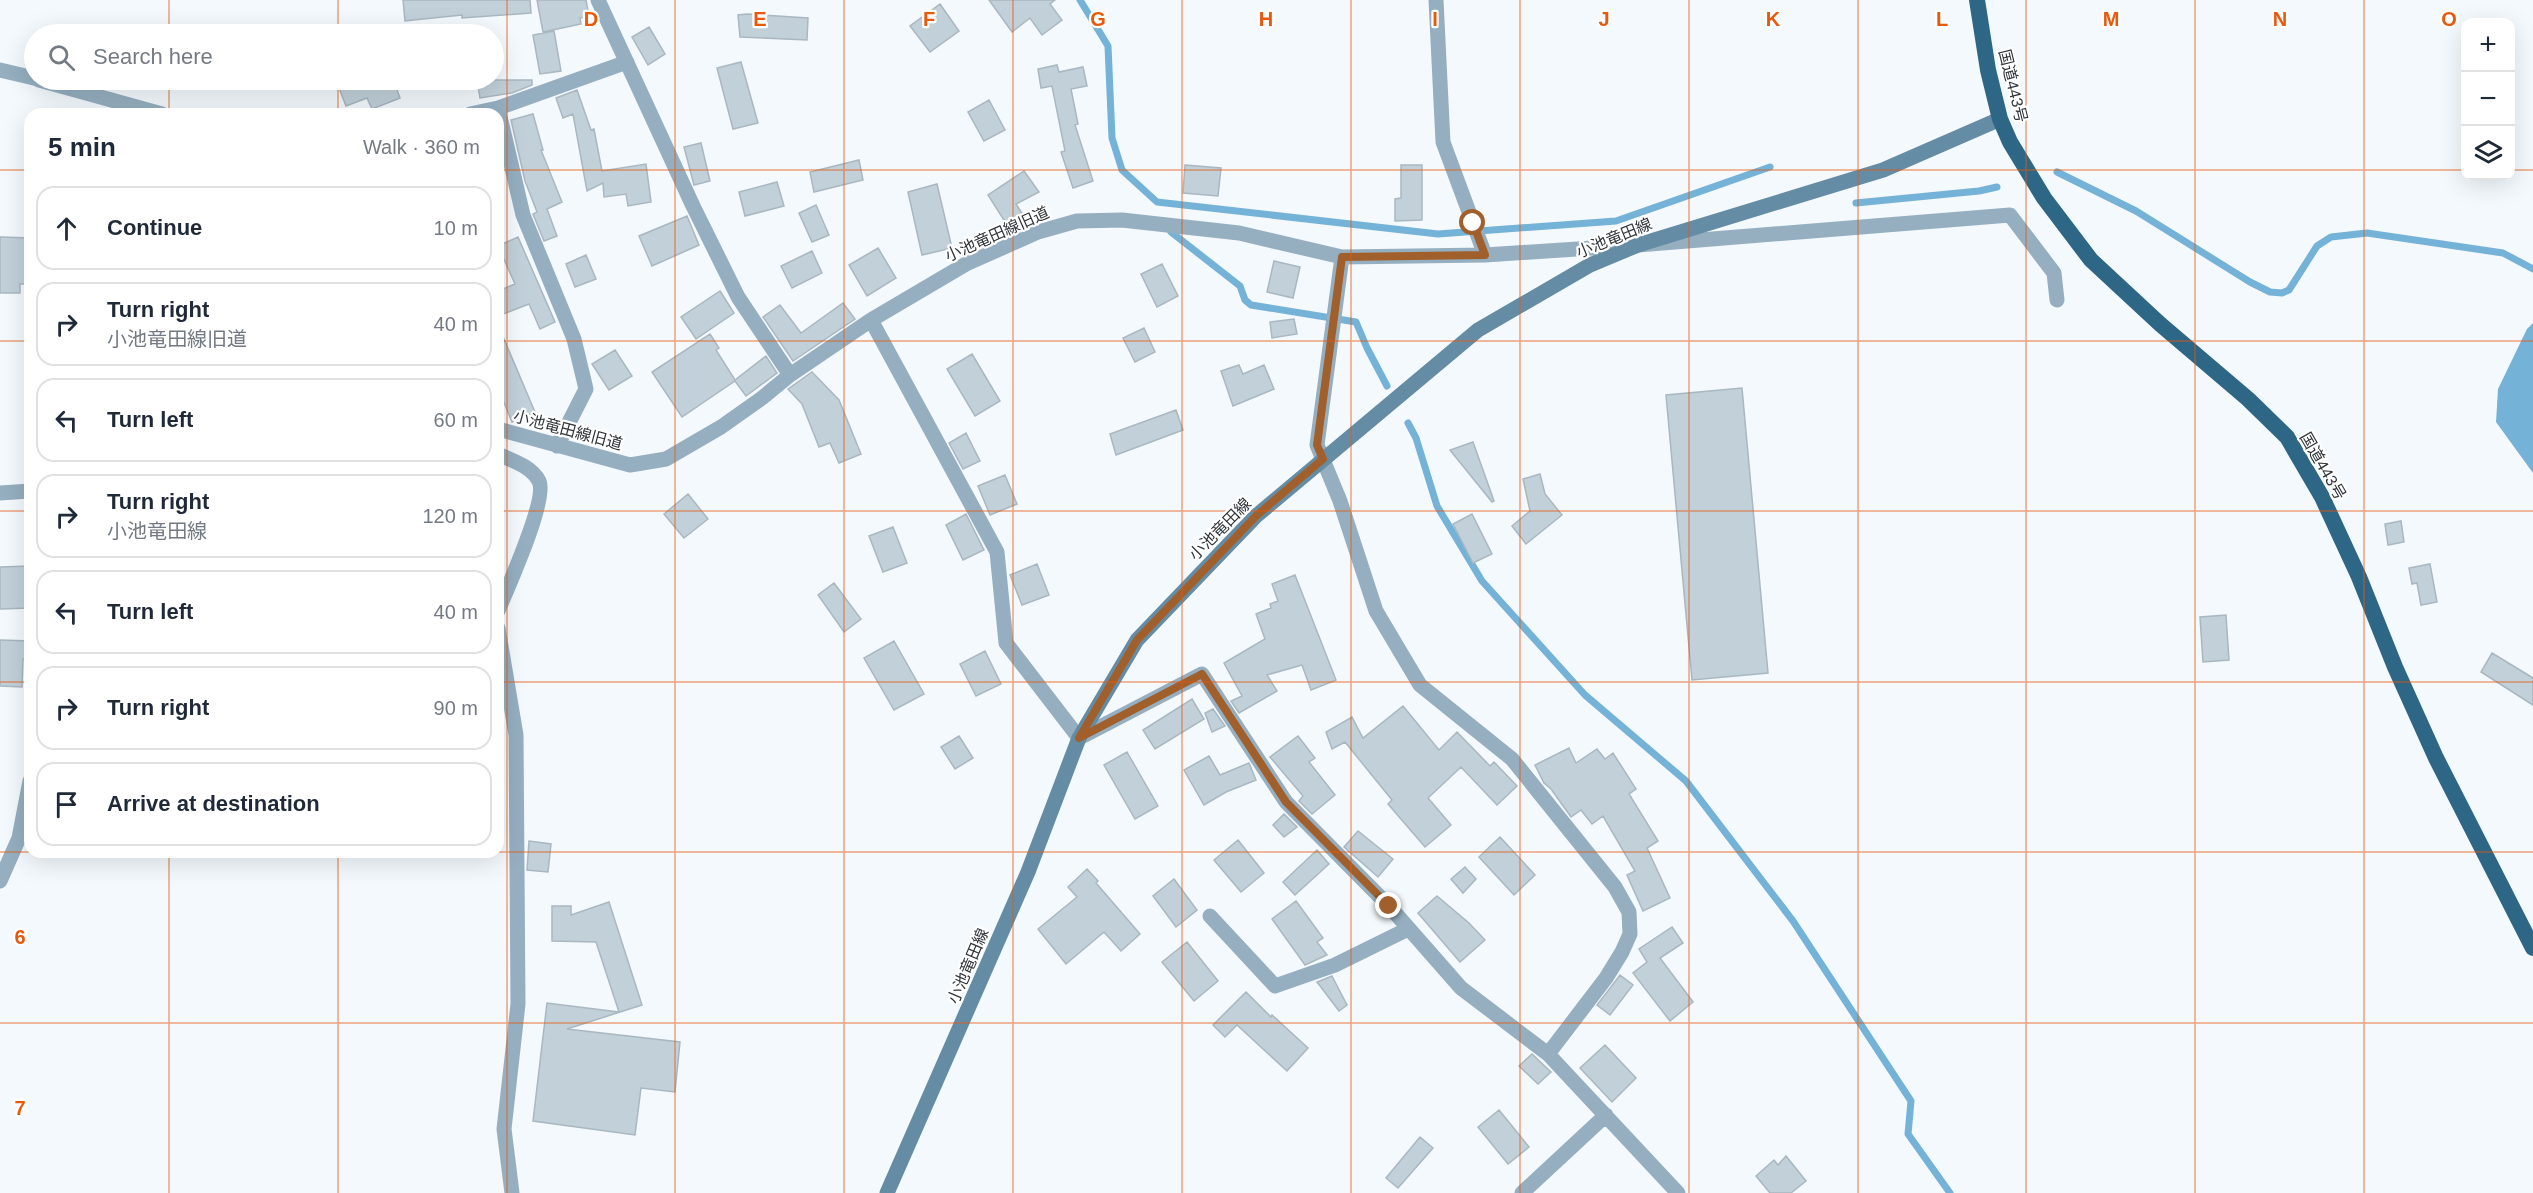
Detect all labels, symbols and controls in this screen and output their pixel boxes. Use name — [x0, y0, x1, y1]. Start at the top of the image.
text: D — [584, 8, 598, 30]
text: E — [753, 8, 767, 30]
text: F — [923, 8, 935, 30]
text: G — [1090, 8, 1106, 30]
text: H — [1259, 8, 1273, 30]
text: I — [1432, 8, 1438, 30]
text: J — [1598, 8, 1610, 30]
text: K — [1766, 8, 1781, 30]
text: L — [1936, 8, 1948, 30]
text: M — [2103, 8, 2119, 30]
text: N — [2273, 8, 2287, 30]
text: O — [2441, 8, 2457, 30]
map controls — [2461, 18, 2515, 180]
button: + — [2461, 18, 2515, 72]
search box — [24, 24, 504, 90]
icon: search — [45, 41, 78, 74]
text: Search here — [93, 44, 213, 69]
street label: 国道443号 — [1996, 48, 2030, 124]
button: − — [2461, 72, 2515, 126]
button: layers — [2461, 126, 2515, 180]
text: 5 min — [48, 132, 116, 162]
text: Walk · 360 m — [363, 136, 480, 158]
street label: 小池竜田線旧道 — [942, 203, 1052, 265]
route start — [1459, 209, 1485, 235]
icon: ahead — [50, 212, 83, 245]
text: Continue — [107, 215, 202, 240]
street label: 小池竜田線 — [1574, 215, 1654, 261]
text: 10 m — [434, 217, 478, 239]
text: Turn right — [107, 297, 209, 322]
icon: right — [50, 308, 83, 341]
text: 40 m — [434, 313, 478, 335]
text: 小池竜田線旧道 — [107, 328, 247, 350]
icon: left — [50, 404, 83, 437]
text: Turn left — [107, 407, 193, 432]
street label: 小池竜田線旧道 — [512, 407, 624, 453]
text: 60 m — [434, 409, 478, 431]
street label: 国道443号 — [2297, 429, 2349, 503]
text: Turn right — [107, 489, 209, 514]
street label: 小池竜田線 — [1186, 495, 1254, 563]
icon: right — [50, 500, 83, 533]
text: 120 m — [422, 505, 478, 527]
text: 小池竜田線 — [107, 520, 207, 542]
icon: left — [50, 596, 83, 629]
text: Turn left — [107, 599, 193, 624]
text: 40 m — [434, 601, 478, 623]
icon: right — [50, 692, 83, 725]
text: Turn right — [107, 695, 209, 720]
text: 90 m — [434, 697, 478, 719]
icon: arrive — [50, 788, 83, 821]
text: Arrive at destination — [107, 791, 320, 816]
route end — [1375, 892, 1401, 918]
text: 6 — [14, 926, 26, 948]
street label: 小池竜田線 — [945, 926, 991, 1006]
text: 7 — [14, 1097, 26, 1119]

